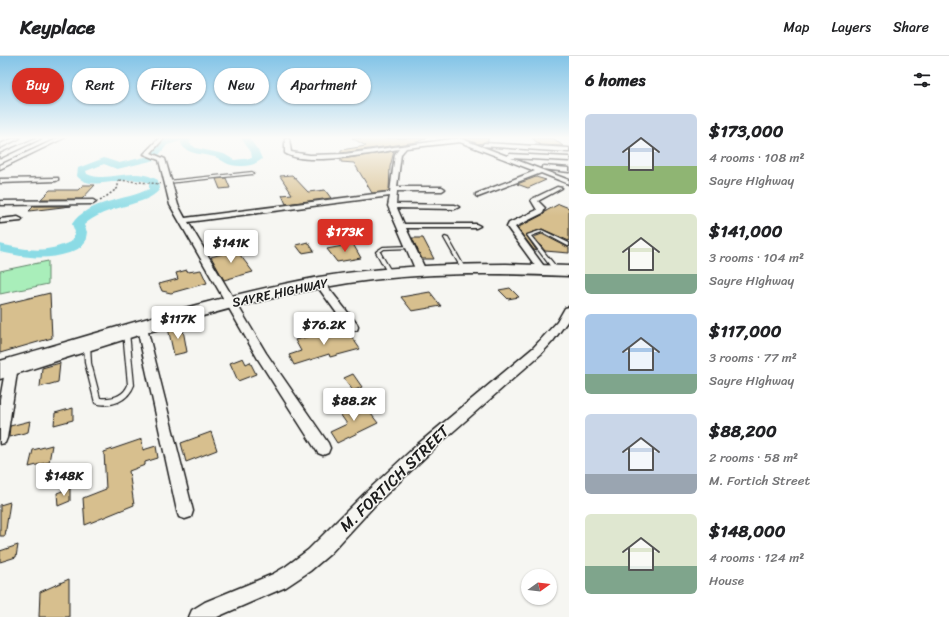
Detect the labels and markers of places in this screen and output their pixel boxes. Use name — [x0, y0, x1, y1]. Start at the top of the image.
pin: $173K — [317, 219, 373, 253]
pin: $141K — [203, 230, 259, 264]
pin: $117K — [150, 306, 206, 340]
pin: $76.2K — [291, 312, 357, 346]
pin: $88.2K — [321, 388, 387, 422]
pin: $148K — [36, 463, 92, 497]

